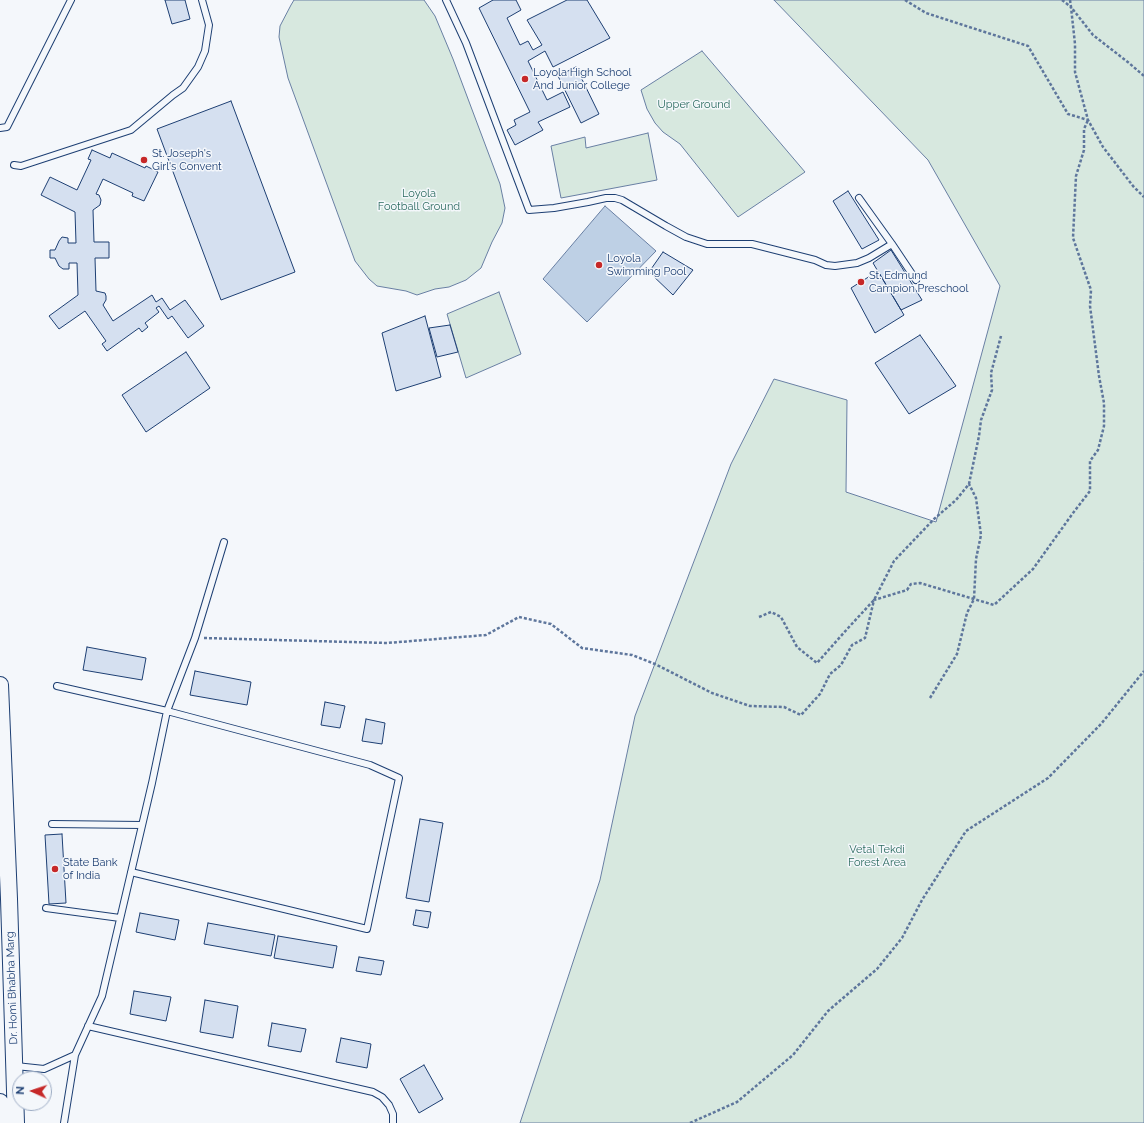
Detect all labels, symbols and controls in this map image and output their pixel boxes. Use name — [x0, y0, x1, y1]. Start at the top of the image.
place label: Loyola High School And Junior College — [533, 66, 631, 92]
marker: Loyola High School And Junior College — [520, 74, 530, 84]
park label: Upper Ground — [658, 98, 730, 112]
place label: St. Joseph's Girl's Convent — [152, 147, 222, 173]
marker: St. Joseph's Girl's Convent — [139, 155, 149, 165]
park label: Loyola Football Ground — [378, 187, 460, 213]
place label: Loyola Swimming Pool — [607, 252, 686, 278]
marker: Loyola Swimming Pool — [594, 260, 604, 270]
place label: St. Edmund Campion Preschool — [869, 269, 968, 295]
marker: St. Edmund Campion Preschool — [856, 277, 866, 287]
park label: Vetal Tekdi Forest Area — [848, 843, 906, 869]
place label: State Bank of India — [63, 856, 118, 882]
marker: State Bank of India — [50, 864, 60, 874]
street label: Dr. Homi Bhabha Marg — [3, 931, 21, 1045]
north arrow — [12, 1071, 52, 1111]
text: N — [14, 1086, 27, 1095]

